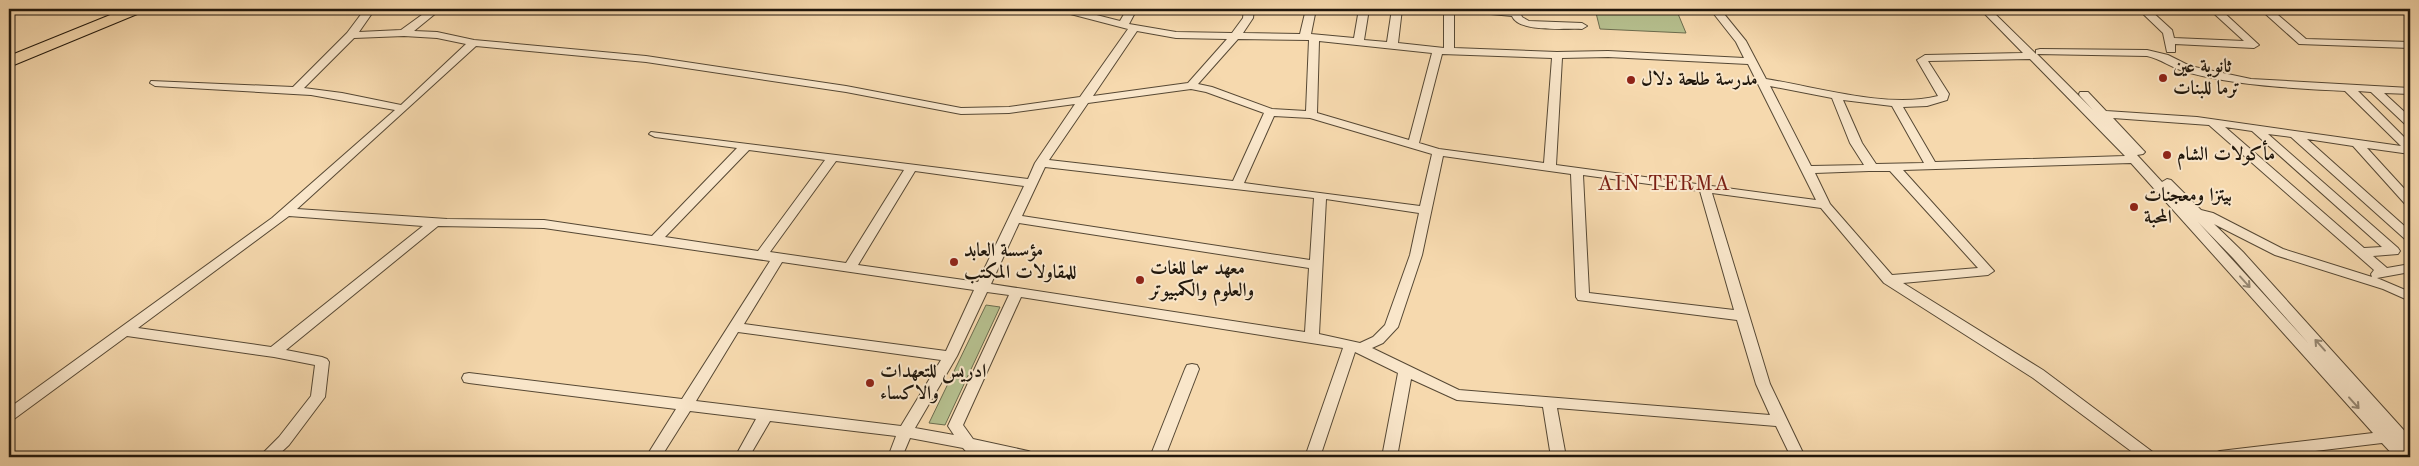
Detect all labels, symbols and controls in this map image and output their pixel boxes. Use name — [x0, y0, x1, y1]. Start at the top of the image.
place label: ثانوية عين ترما للبنات — [2173, 57, 2240, 99]
place label: مدرسة طلحة دلال — [1641, 69, 1758, 90]
marker: ثانوية عين ترما للبنات — [2157, 72, 2169, 84]
marker: مدرسة طلحة دلال — [1625, 74, 1637, 86]
place label: مأكولات الشام — [2177, 140, 2275, 171]
marker: مأكولات الشام — [2161, 149, 2173, 161]
district label: AIN TERMA — [1597, 174, 1731, 195]
place label: بيتزا ومعجنات المحبة — [2144, 186, 2232, 228]
marker: بيتزا ومعجنات المحبة — [2128, 201, 2140, 213]
place label: مؤسسة العابد للمقاولات المكتب — [964, 241, 1076, 284]
marker: مؤسسة العابد للمقاولات المكتب — [948, 256, 960, 268]
place label: معهد سما للغات والعلوم والكمبيوتر — [1148, 259, 1254, 307]
marker: معهد سما للغات والعلوم والكمبيوتر — [1134, 274, 1146, 286]
one-way arrow — [2239, 276, 2251, 289]
one-way arrow — [2314, 339, 2325, 352]
place label: ادريس للتعهدات والاكساء — [880, 363, 986, 404]
marker: ادريس للتعهدات والاكساء — [864, 377, 876, 389]
one-way arrow — [2348, 397, 2360, 409]

